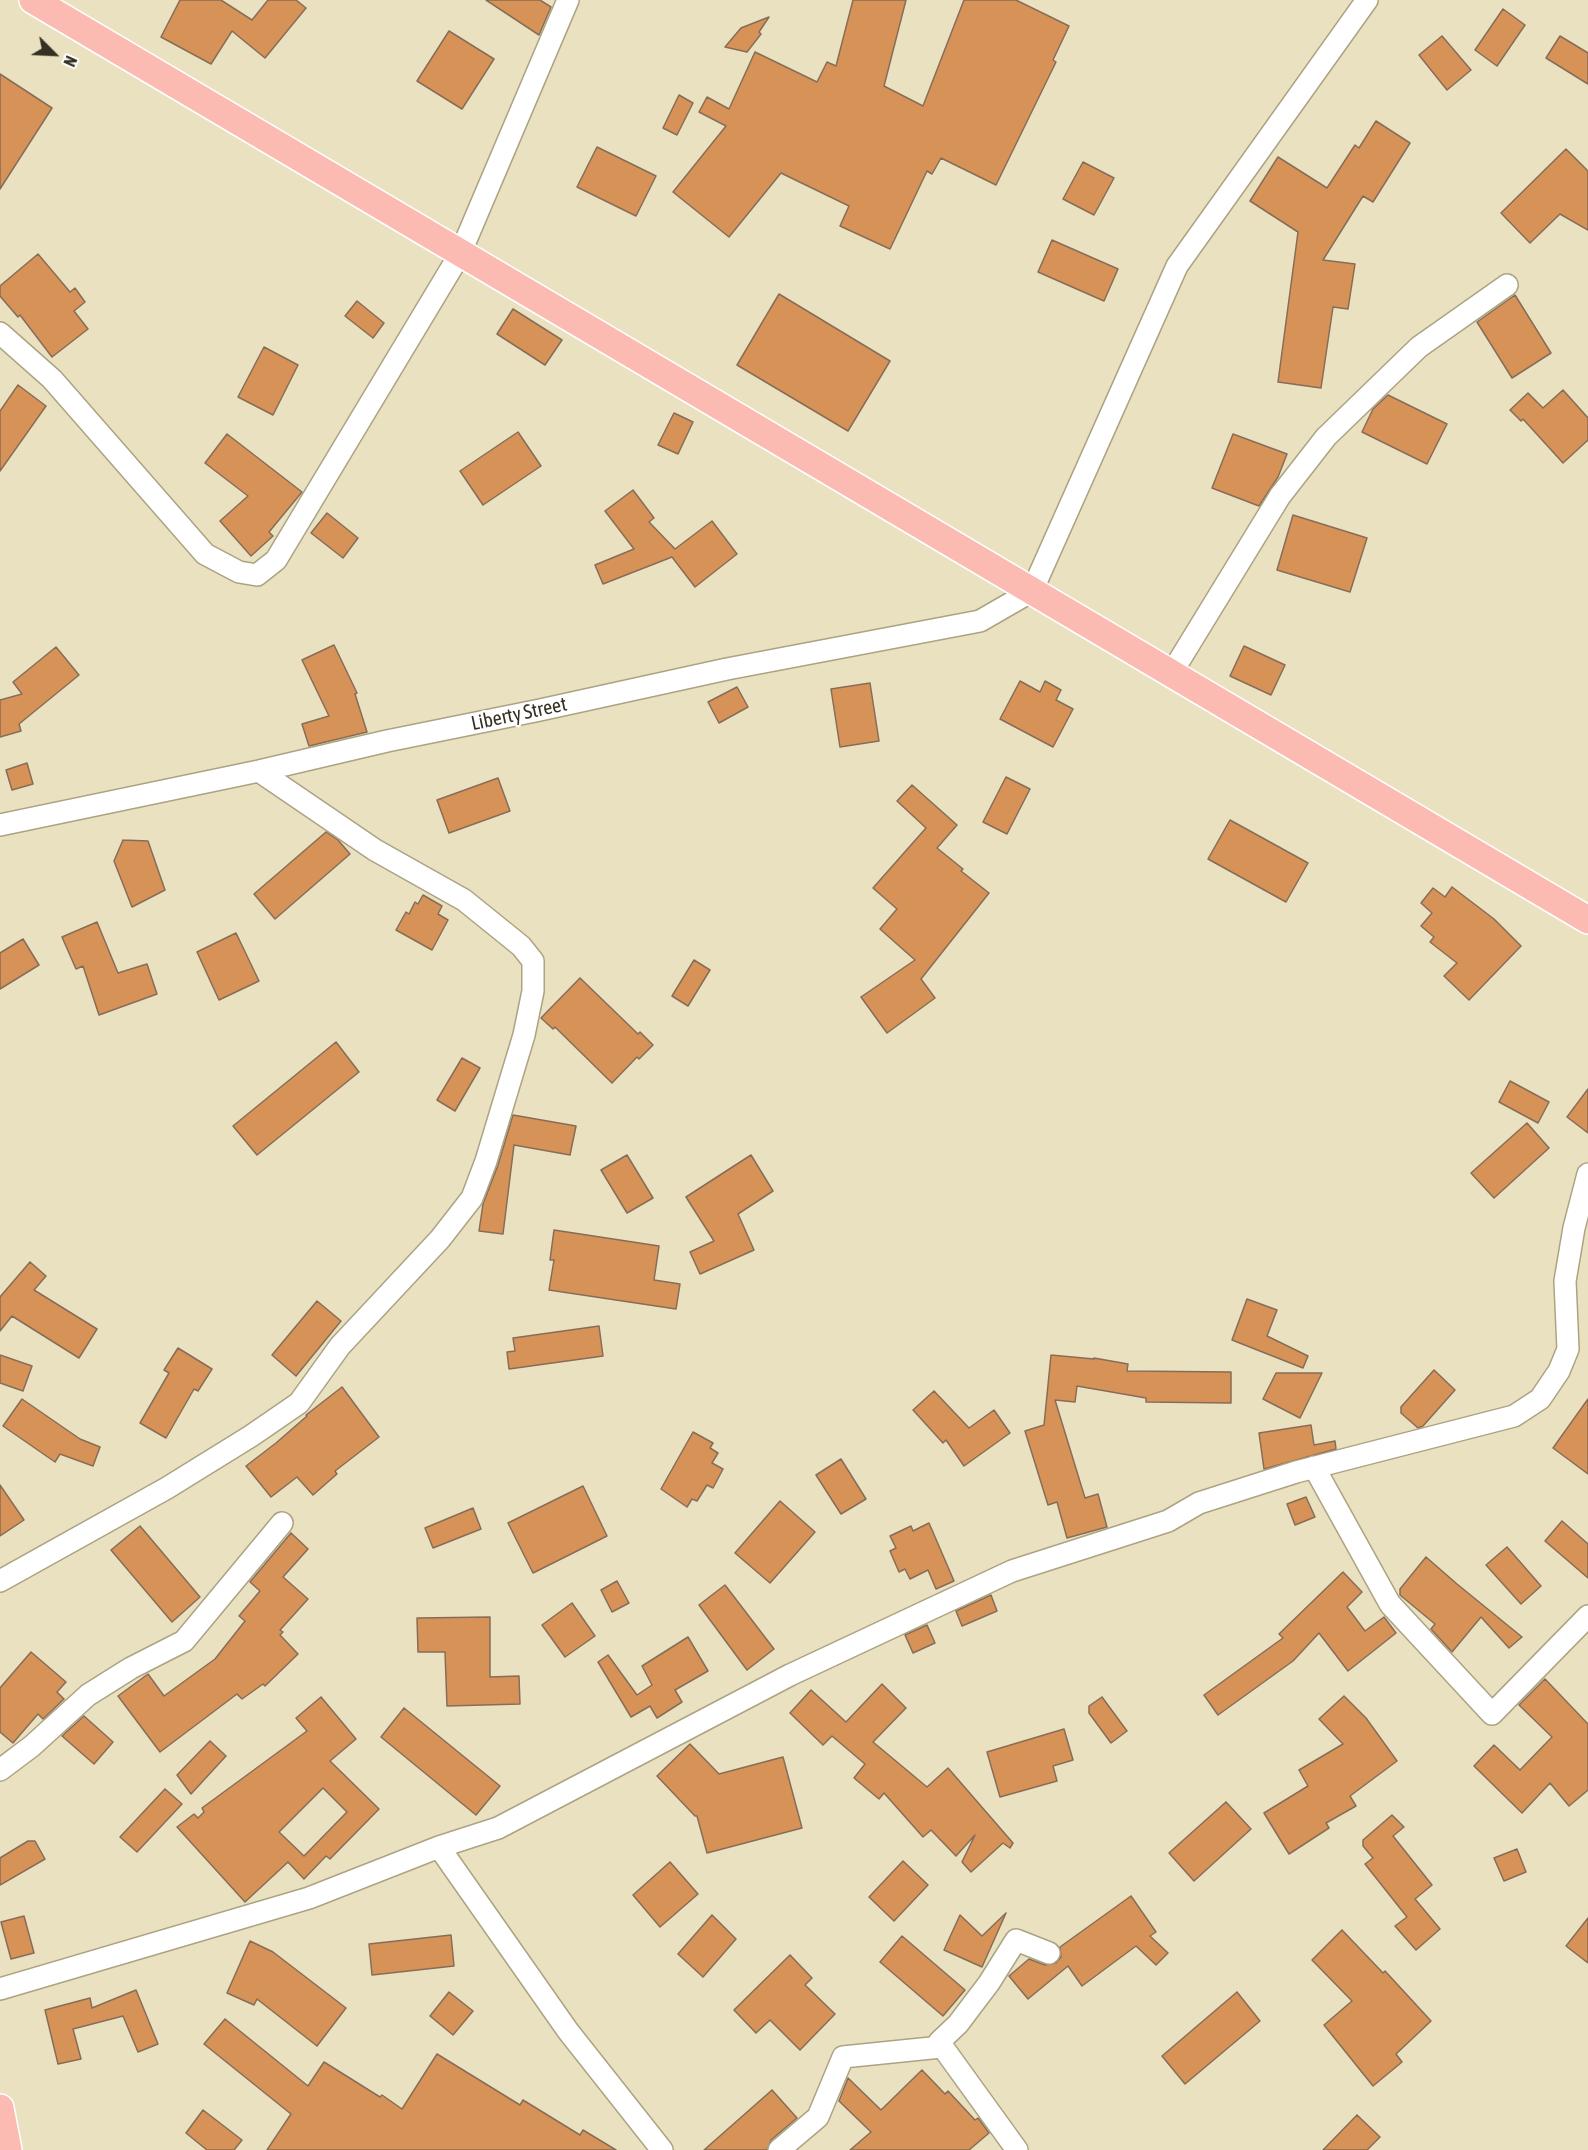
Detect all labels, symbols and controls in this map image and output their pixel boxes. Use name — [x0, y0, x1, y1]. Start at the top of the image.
north arrow — [24, 24, 84, 84]
text: N — [60, 53, 81, 69]
street label: Liberty Street — [469, 692, 569, 736]

